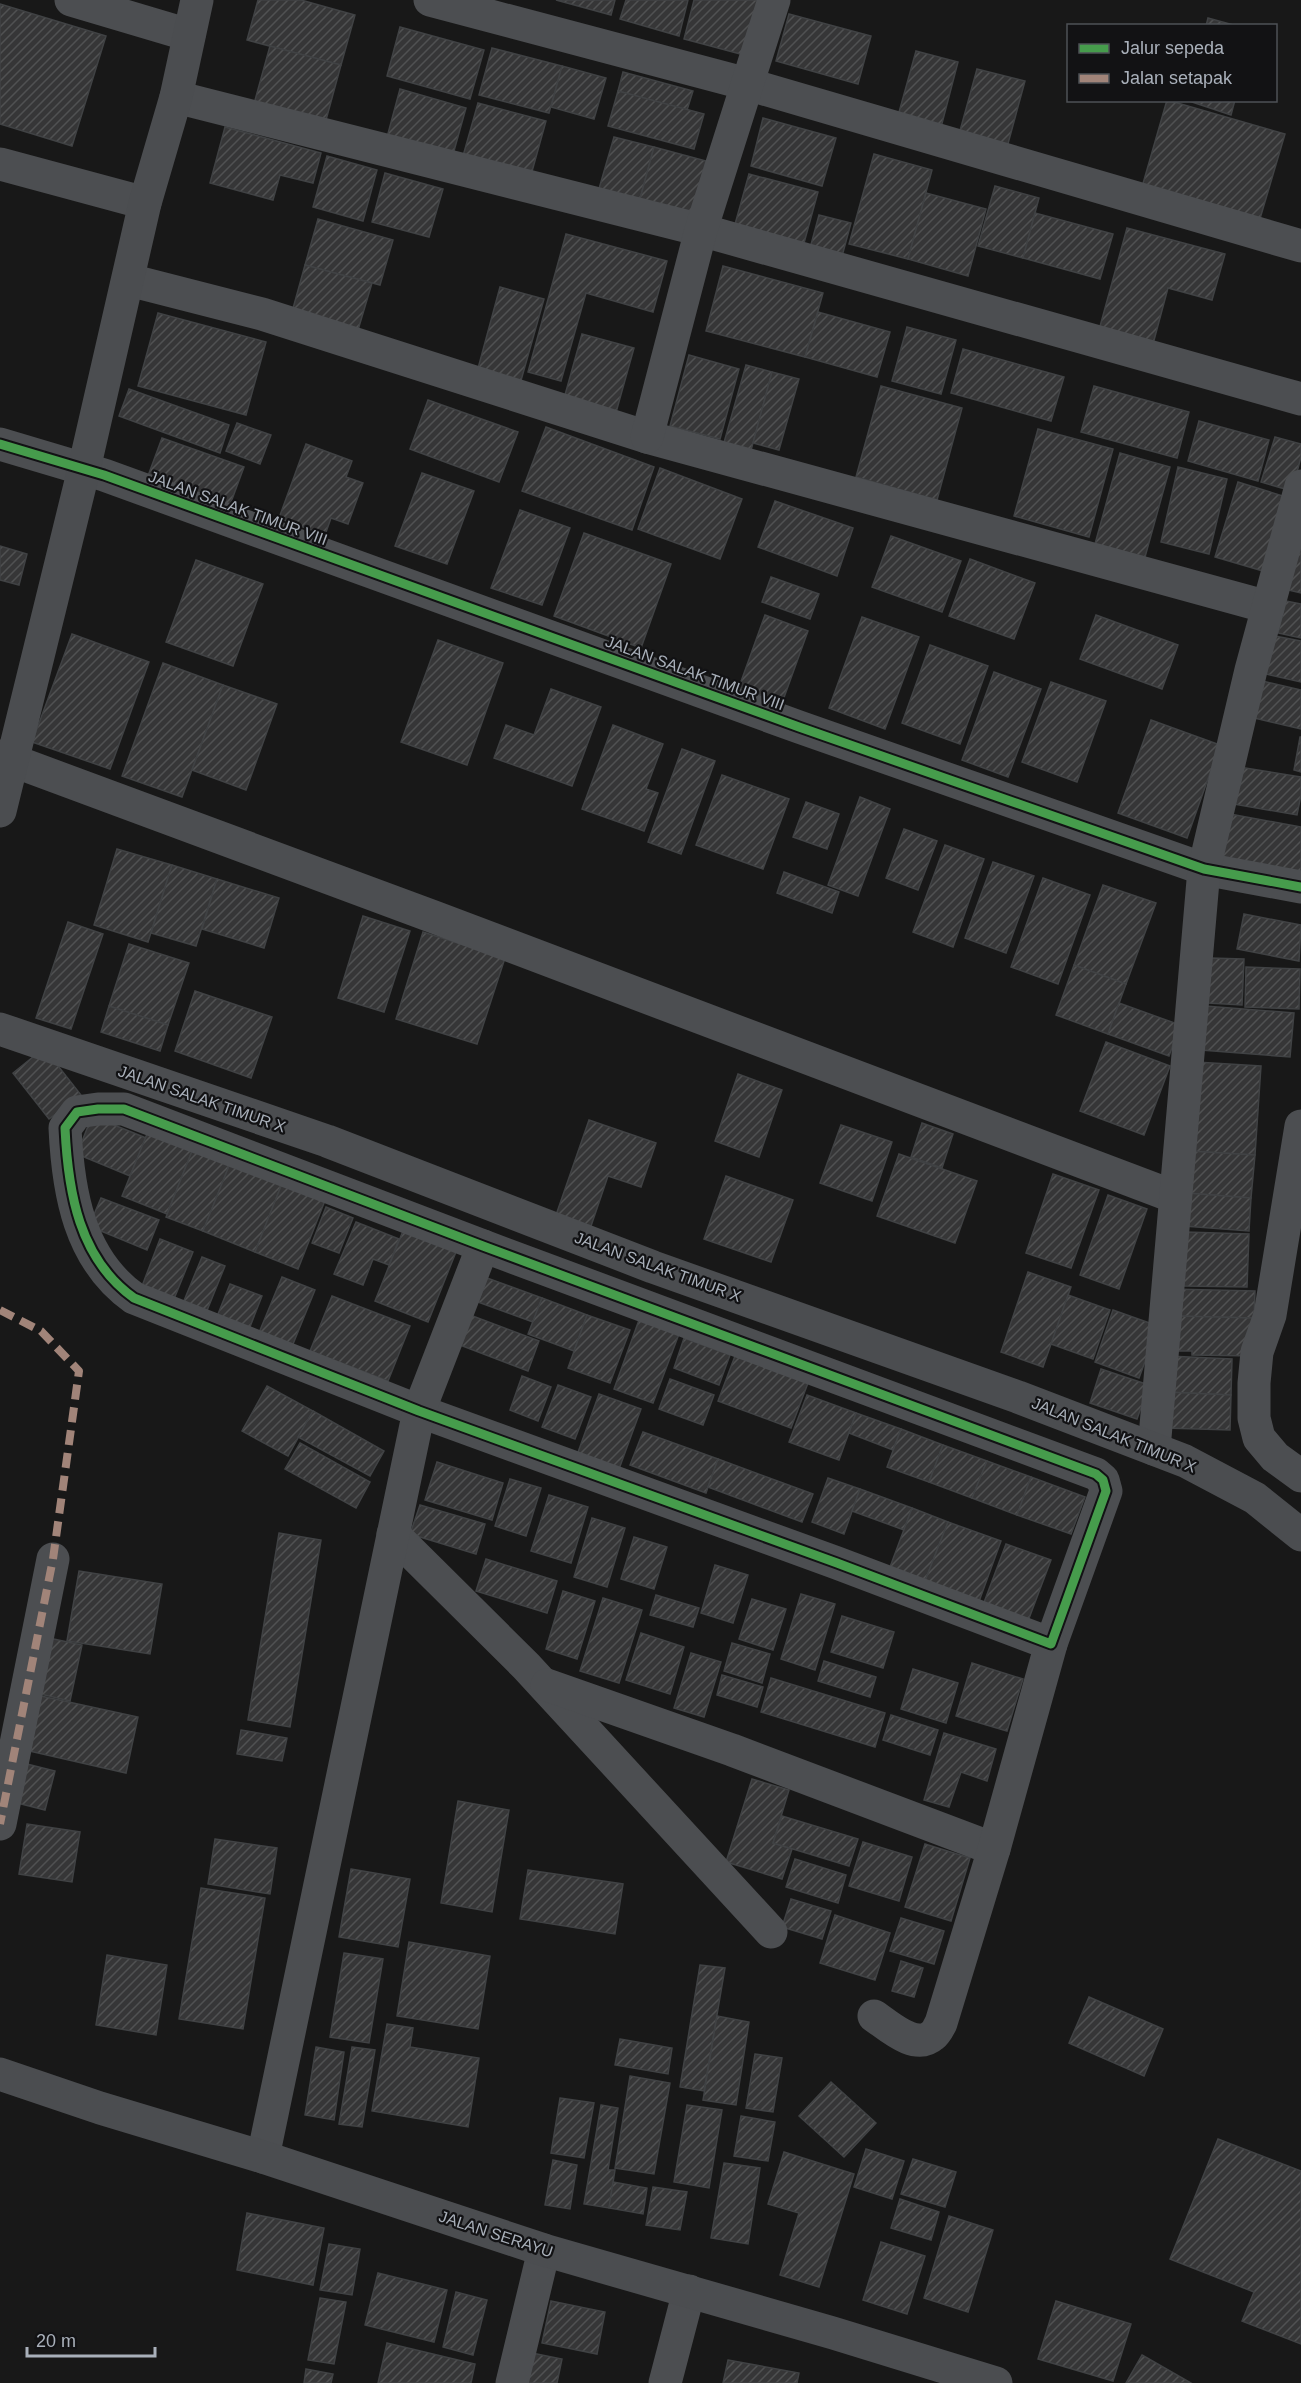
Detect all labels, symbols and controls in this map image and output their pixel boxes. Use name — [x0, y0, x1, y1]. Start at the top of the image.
legend — [1067, 24, 1277, 102]
text: Jalur sepeda — [1121, 38, 1225, 58]
text: Jalan setapak — [1121, 68, 1233, 88]
street label: JALAN SALAK TIMUR VIII — [146, 468, 330, 548]
street label: JALAN SALAK TIMUR VIII — [603, 633, 787, 713]
street label: JALAN SALAK TIMUR X — [116, 1062, 288, 1136]
street label: JALAN SALAK TIMUR X — [573, 1229, 744, 1305]
street label: JALAN SALAK TIMUR X — [1029, 1394, 1199, 1476]
street label: JALAN SERAYU — [437, 2208, 555, 2260]
scale bar — [27, 2320, 154, 2358]
text: 20 m — [36, 2331, 76, 2351]

